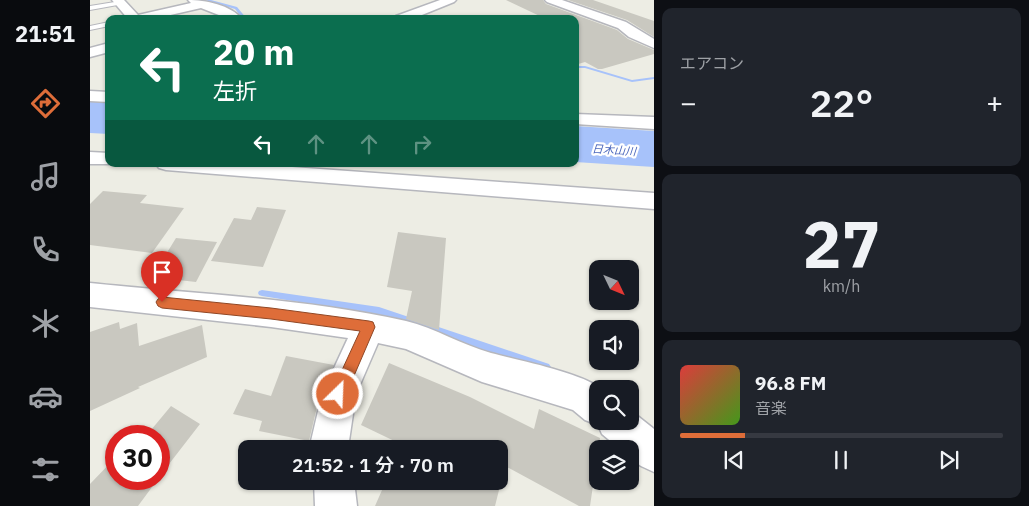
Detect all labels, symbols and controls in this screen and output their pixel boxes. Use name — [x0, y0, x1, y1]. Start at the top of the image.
text: 21:51 — [15, 19, 75, 48]
text: 20 m — [213, 29, 295, 75]
icon: left — [130, 35, 195, 100]
text: エアコン — [680, 53, 744, 73]
text: 左折 — [213, 76, 257, 105]
text: 22° — [810, 78, 873, 127]
text: − — [680, 84, 697, 121]
text: + — [986, 84, 1003, 121]
icon: directions — [28, 86, 63, 121]
icon: left — [249, 130, 277, 158]
icon: ahead — [302, 130, 330, 158]
icon: ahead — [355, 130, 383, 158]
icon: right — [408, 130, 436, 158]
water label: 日木山川 — [592, 141, 637, 159]
icon: music — [28, 159, 63, 194]
text: 27 — [802, 201, 881, 286]
icon: phone — [28, 232, 63, 267]
pin — [141, 251, 183, 302]
icon: arrive — [148, 258, 176, 286]
north arrow — [589, 260, 639, 310]
map controls — [589, 260, 639, 490]
text: km/h — [823, 276, 860, 296]
icon: climate — [28, 306, 63, 341]
button: sound — [589, 320, 639, 370]
position arrow — [311, 367, 363, 419]
text: 96.8 FM — [755, 371, 826, 395]
icon: car — [28, 379, 63, 414]
button: search — [589, 380, 639, 430]
text: 音楽 — [755, 398, 787, 418]
speed limit sign: 30 — [105, 425, 170, 490]
button: layers — [589, 440, 639, 490]
icon: previous — [720, 446, 748, 474]
icon: pause — [827, 446, 855, 474]
icon: next — [935, 446, 963, 474]
icon: filters — [28, 452, 63, 487]
text: 21:52 · 1 分 · 70 m — [292, 453, 454, 477]

